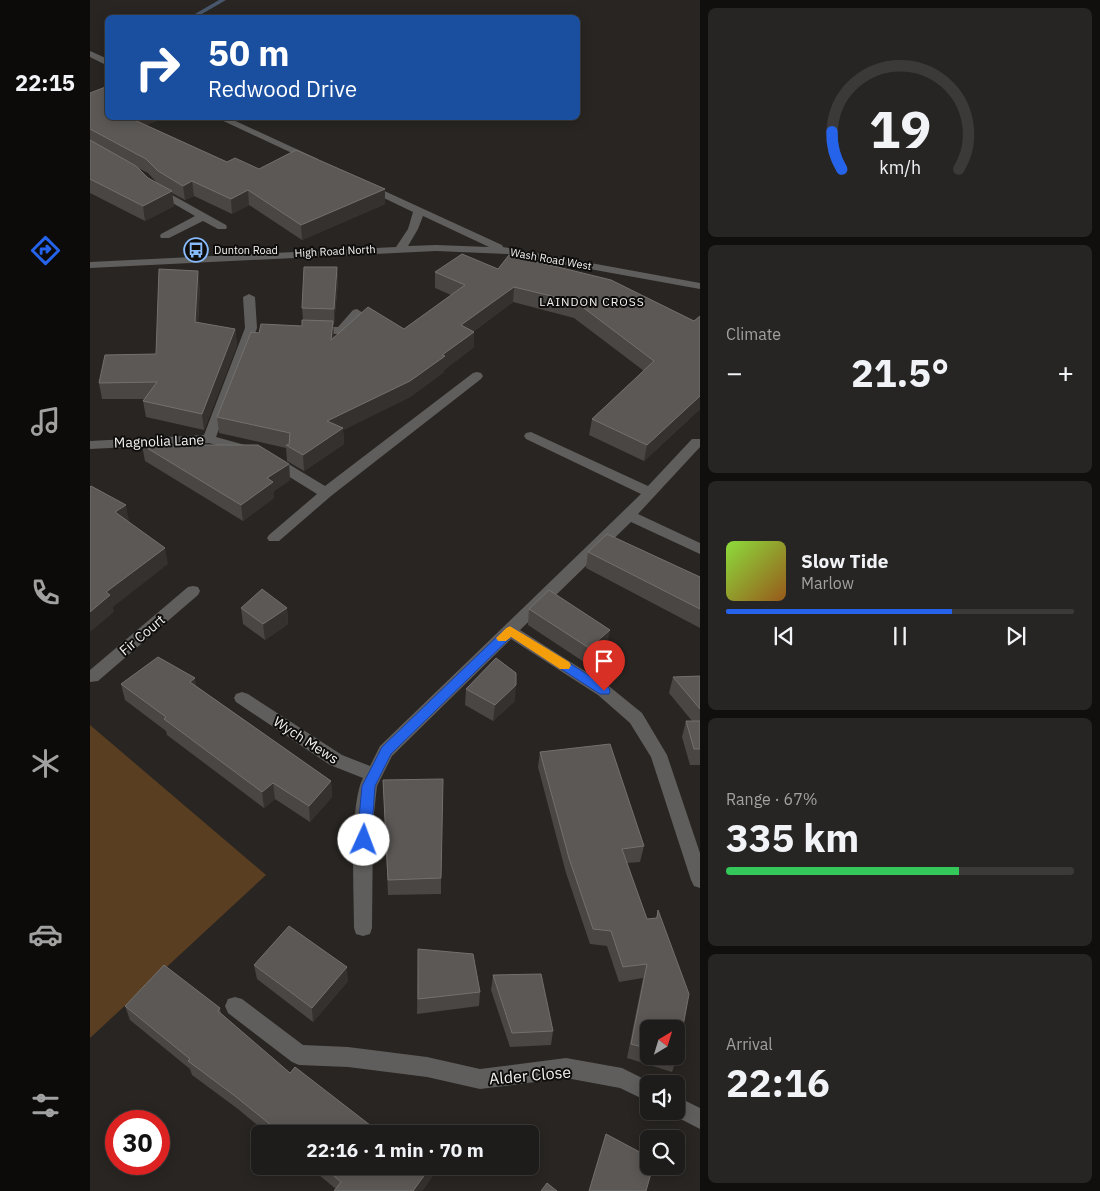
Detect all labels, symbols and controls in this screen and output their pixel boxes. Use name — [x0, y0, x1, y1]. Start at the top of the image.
text: 50 m — [208, 30, 290, 76]
icon: right — [125, 35, 190, 100]
text: 22:15 — [15, 68, 75, 97]
text: Redwood Drive — [208, 74, 357, 103]
text: 19 — [869, 95, 931, 162]
text: km/h — [879, 156, 921, 179]
icon: directions — [28, 233, 63, 268]
bus stop icon: Dunton Road — [183, 237, 209, 263]
street label: High Road North — [294, 242, 376, 260]
place label: Dunton Road — [214, 243, 278, 257]
street label: Wash Road West — [509, 245, 593, 273]
district label: LAINDON CROSS — [539, 294, 645, 309]
text: Climate — [726, 324, 781, 344]
text: 21.5° — [851, 348, 949, 397]
text: − — [726, 354, 743, 391]
text: + — [1057, 354, 1074, 391]
icon: music — [28, 404, 63, 439]
street label: Magnolia Lane — [114, 430, 205, 452]
text: Slow Tide — [801, 549, 888, 573]
text: Marlow — [801, 573, 854, 593]
icon: phone — [28, 575, 63, 610]
street label: Fir Court — [115, 611, 169, 659]
icon: previous — [770, 622, 798, 650]
icon: pause — [886, 622, 914, 650]
icon: next — [1002, 622, 1030, 650]
pin — [583, 640, 625, 691]
icon: arrive — [590, 647, 618, 675]
street label: Wych Mews — [270, 712, 342, 768]
icon: climate — [28, 746, 63, 781]
text: Range · 67% — [726, 789, 818, 809]
position arrow — [337, 813, 389, 865]
text: 335 km — [726, 813, 859, 862]
icon: car — [28, 917, 63, 952]
north arrow — [640, 1020, 685, 1065]
map controls — [640, 1020, 685, 1175]
text: Arrival — [726, 1034, 773, 1054]
text: 22:16 — [726, 1058, 830, 1107]
street label: Alder Close — [488, 1061, 572, 1089]
button: sound — [640, 1075, 685, 1120]
icon: filters — [28, 1088, 63, 1123]
speed limit sign: 30 — [105, 1110, 170, 1175]
button: search — [640, 1130, 685, 1175]
text: 22:16 · 1 min · 70 m — [306, 1138, 484, 1162]

